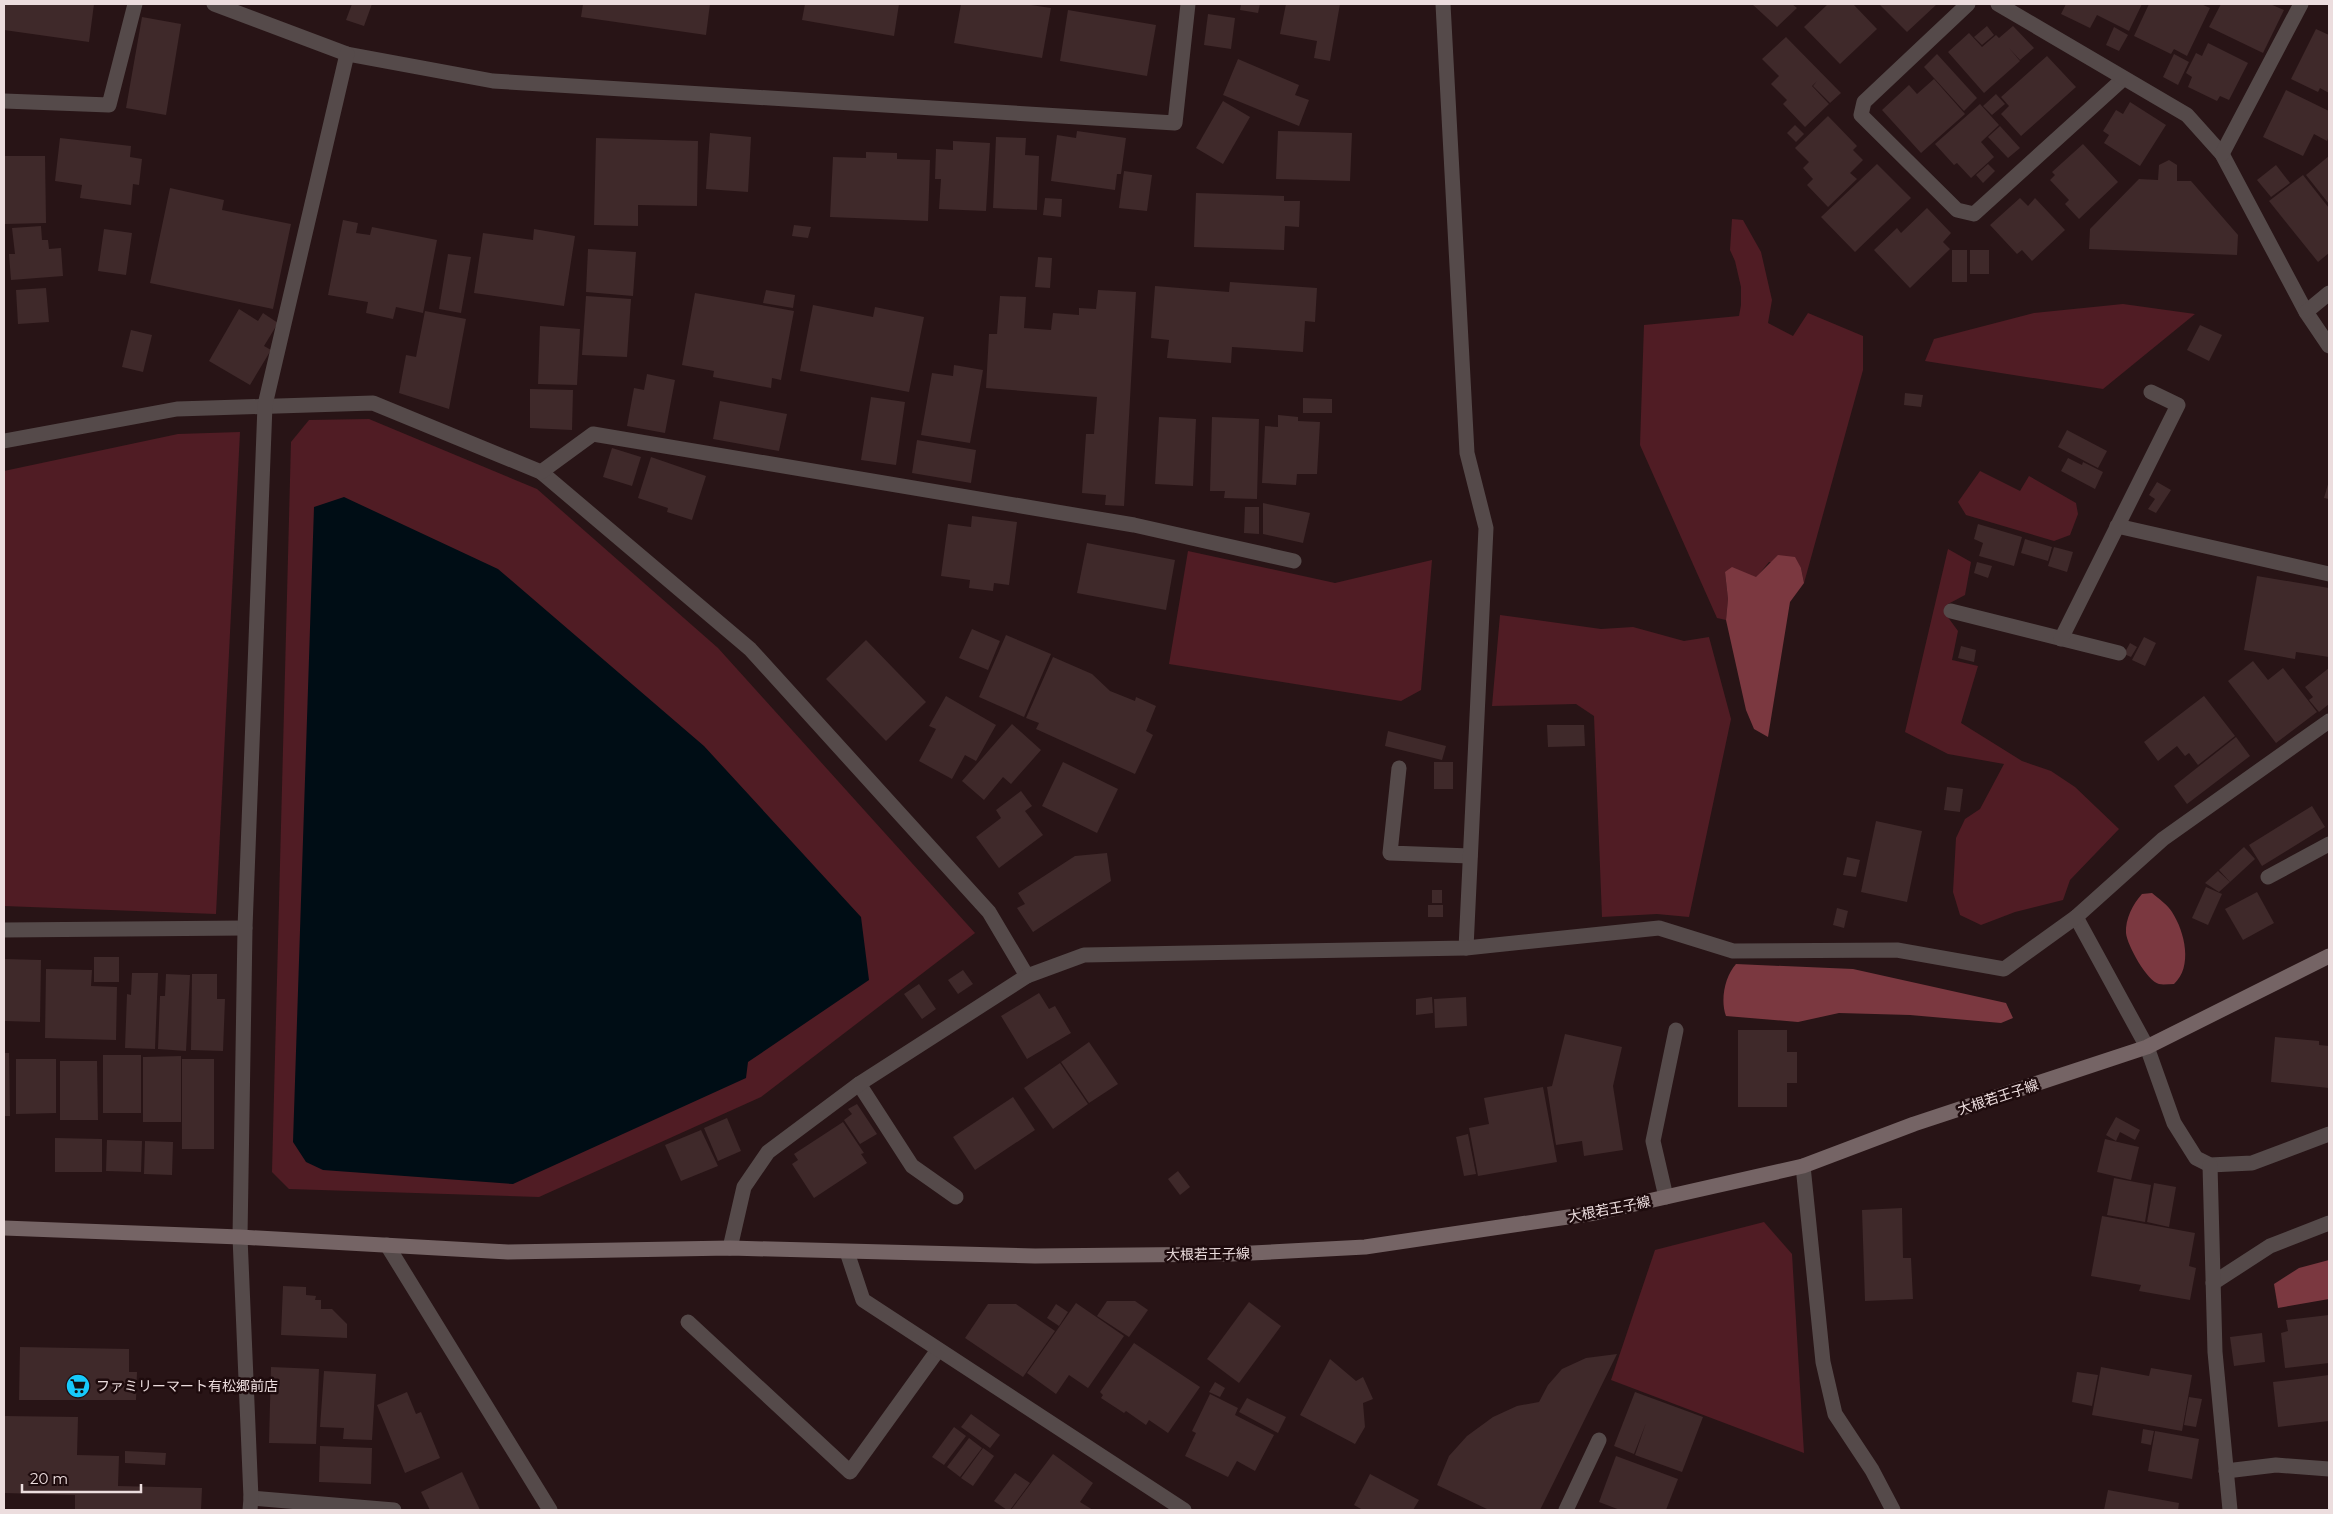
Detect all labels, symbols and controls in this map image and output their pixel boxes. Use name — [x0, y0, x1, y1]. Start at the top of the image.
street label: 大根若王子線 — [1955, 1075, 2041, 1119]
street label: 大根若王子線 — [1566, 1192, 1652, 1226]
street label: 大根若王子線 — [1166, 1244, 1250, 1264]
supermarket icon: ファミリーマート有松郷前店 — [65, 1373, 91, 1399]
place label: ファミリーマート有松郷前店 — [96, 1377, 278, 1395]
scale bar — [22, 1462, 141, 1494]
text: 20 m — [30, 1469, 68, 1488]

